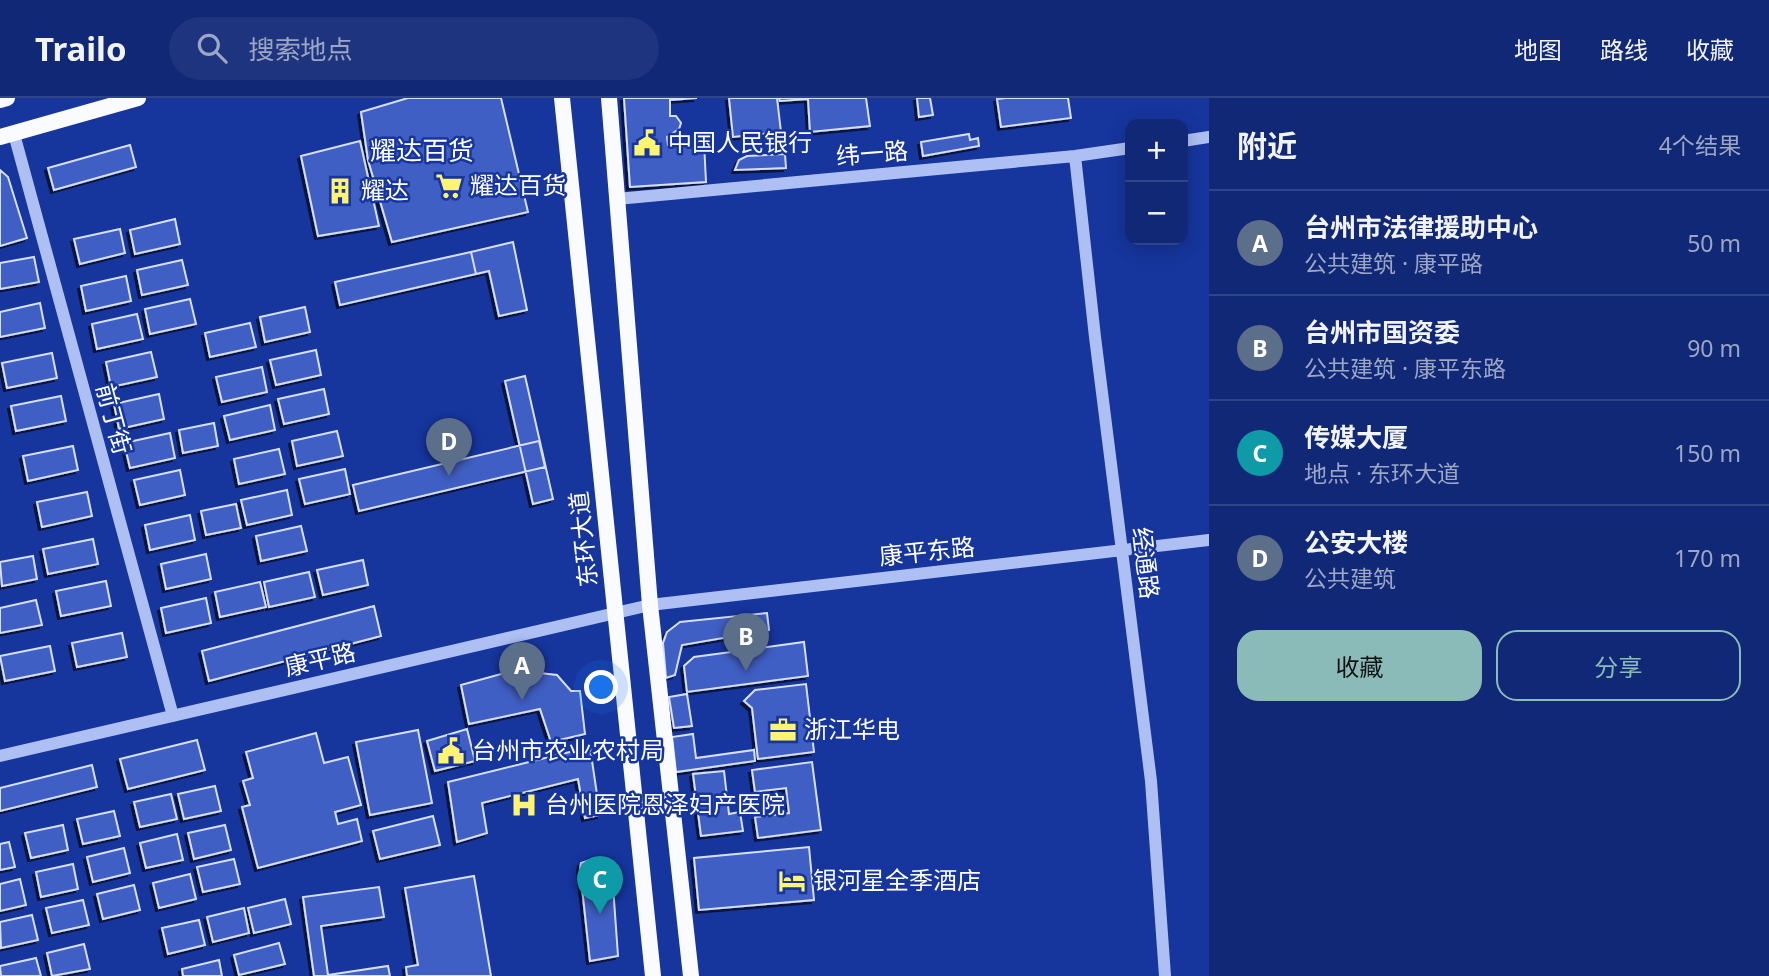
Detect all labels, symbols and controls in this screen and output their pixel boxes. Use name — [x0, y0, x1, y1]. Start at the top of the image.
search box — [169, 17, 659, 80]
text: Trailo — [35, 26, 127, 71]
icon: search — [193, 29, 231, 67]
text: 搜索地点 — [249, 31, 353, 67]
text: 地图 — [1514, 33, 1562, 66]
text: 路线 — [1600, 33, 1648, 66]
text: 收藏 — [1686, 33, 1734, 66]
map controls — [1125, 119, 1188, 245]
button: + — [1125, 119, 1188, 182]
place label: 中国人民银行 — [668, 125, 812, 158]
text: 附近 — [1237, 125, 1297, 166]
public building icon: 中国人民银行 — [632, 128, 662, 158]
text: 4个结果 — [1659, 129, 1741, 161]
district label: 耀达百货 — [370, 132, 474, 168]
street label: 纬一路 — [835, 133, 909, 172]
place label: 耀达百货 — [470, 168, 566, 201]
supermarket icon: 耀达百货 — [434, 171, 464, 201]
place label: 耀达 — [361, 173, 409, 206]
building icon: 耀达 — [325, 176, 355, 206]
button: − — [1125, 182, 1188, 245]
text: 台州市法律援助中心 — [1304, 209, 1538, 245]
text: A — [1252, 227, 1268, 259]
text: 50 m — [1687, 227, 1741, 259]
text: 公共建筑 · 康平路 — [1304, 247, 1483, 279]
text: 台州市国资委 — [1304, 314, 1460, 350]
text: B — [1252, 332, 1268, 364]
text: 90 m — [1687, 332, 1741, 364]
text: 公共建筑 · 康平东路 — [1304, 352, 1506, 384]
street label: 前丁街 — [89, 380, 140, 458]
pin: D — [426, 418, 472, 476]
text: 传媒大厦 — [1304, 419, 1408, 455]
text: C — [1253, 437, 1267, 469]
text: 150 m — [1674, 437, 1741, 469]
text: 地点 · 东环大道 — [1304, 457, 1460, 489]
street label: 东环大道 — [561, 490, 604, 589]
text: 公安大楼 — [1304, 524, 1408, 560]
street label: 经通路 — [1126, 525, 1167, 601]
street label: 康平东路 — [877, 529, 976, 572]
text: D — [1252, 542, 1268, 574]
text: 170 m — [1674, 542, 1741, 574]
text: 公共建筑 — [1304, 562, 1396, 594]
pin: B — [723, 613, 769, 671]
button: 收藏 — [1237, 630, 1482, 701]
button: 分享 — [1496, 630, 1741, 701]
street label: 康平路 — [281, 634, 358, 683]
pin: A — [499, 642, 545, 700]
your location — [584, 670, 618, 704]
place label: 浙江华电 — [804, 712, 900, 745]
office icon: 浙江华电 — [768, 715, 798, 745]
place label: 台州市农业农村局 — [472, 733, 664, 766]
public building icon: 台州市农业农村局 — [436, 736, 466, 766]
place label: 台州医院恩泽妇产医院 — [545, 787, 785, 820]
hospital icon: 台州医院恩泽妇产医院 — [509, 790, 539, 820]
pin: C — [577, 856, 623, 914]
place label: 银河星全季酒店 — [813, 863, 981, 896]
hotel icon: 银河星全季酒店 — [777, 866, 807, 896]

